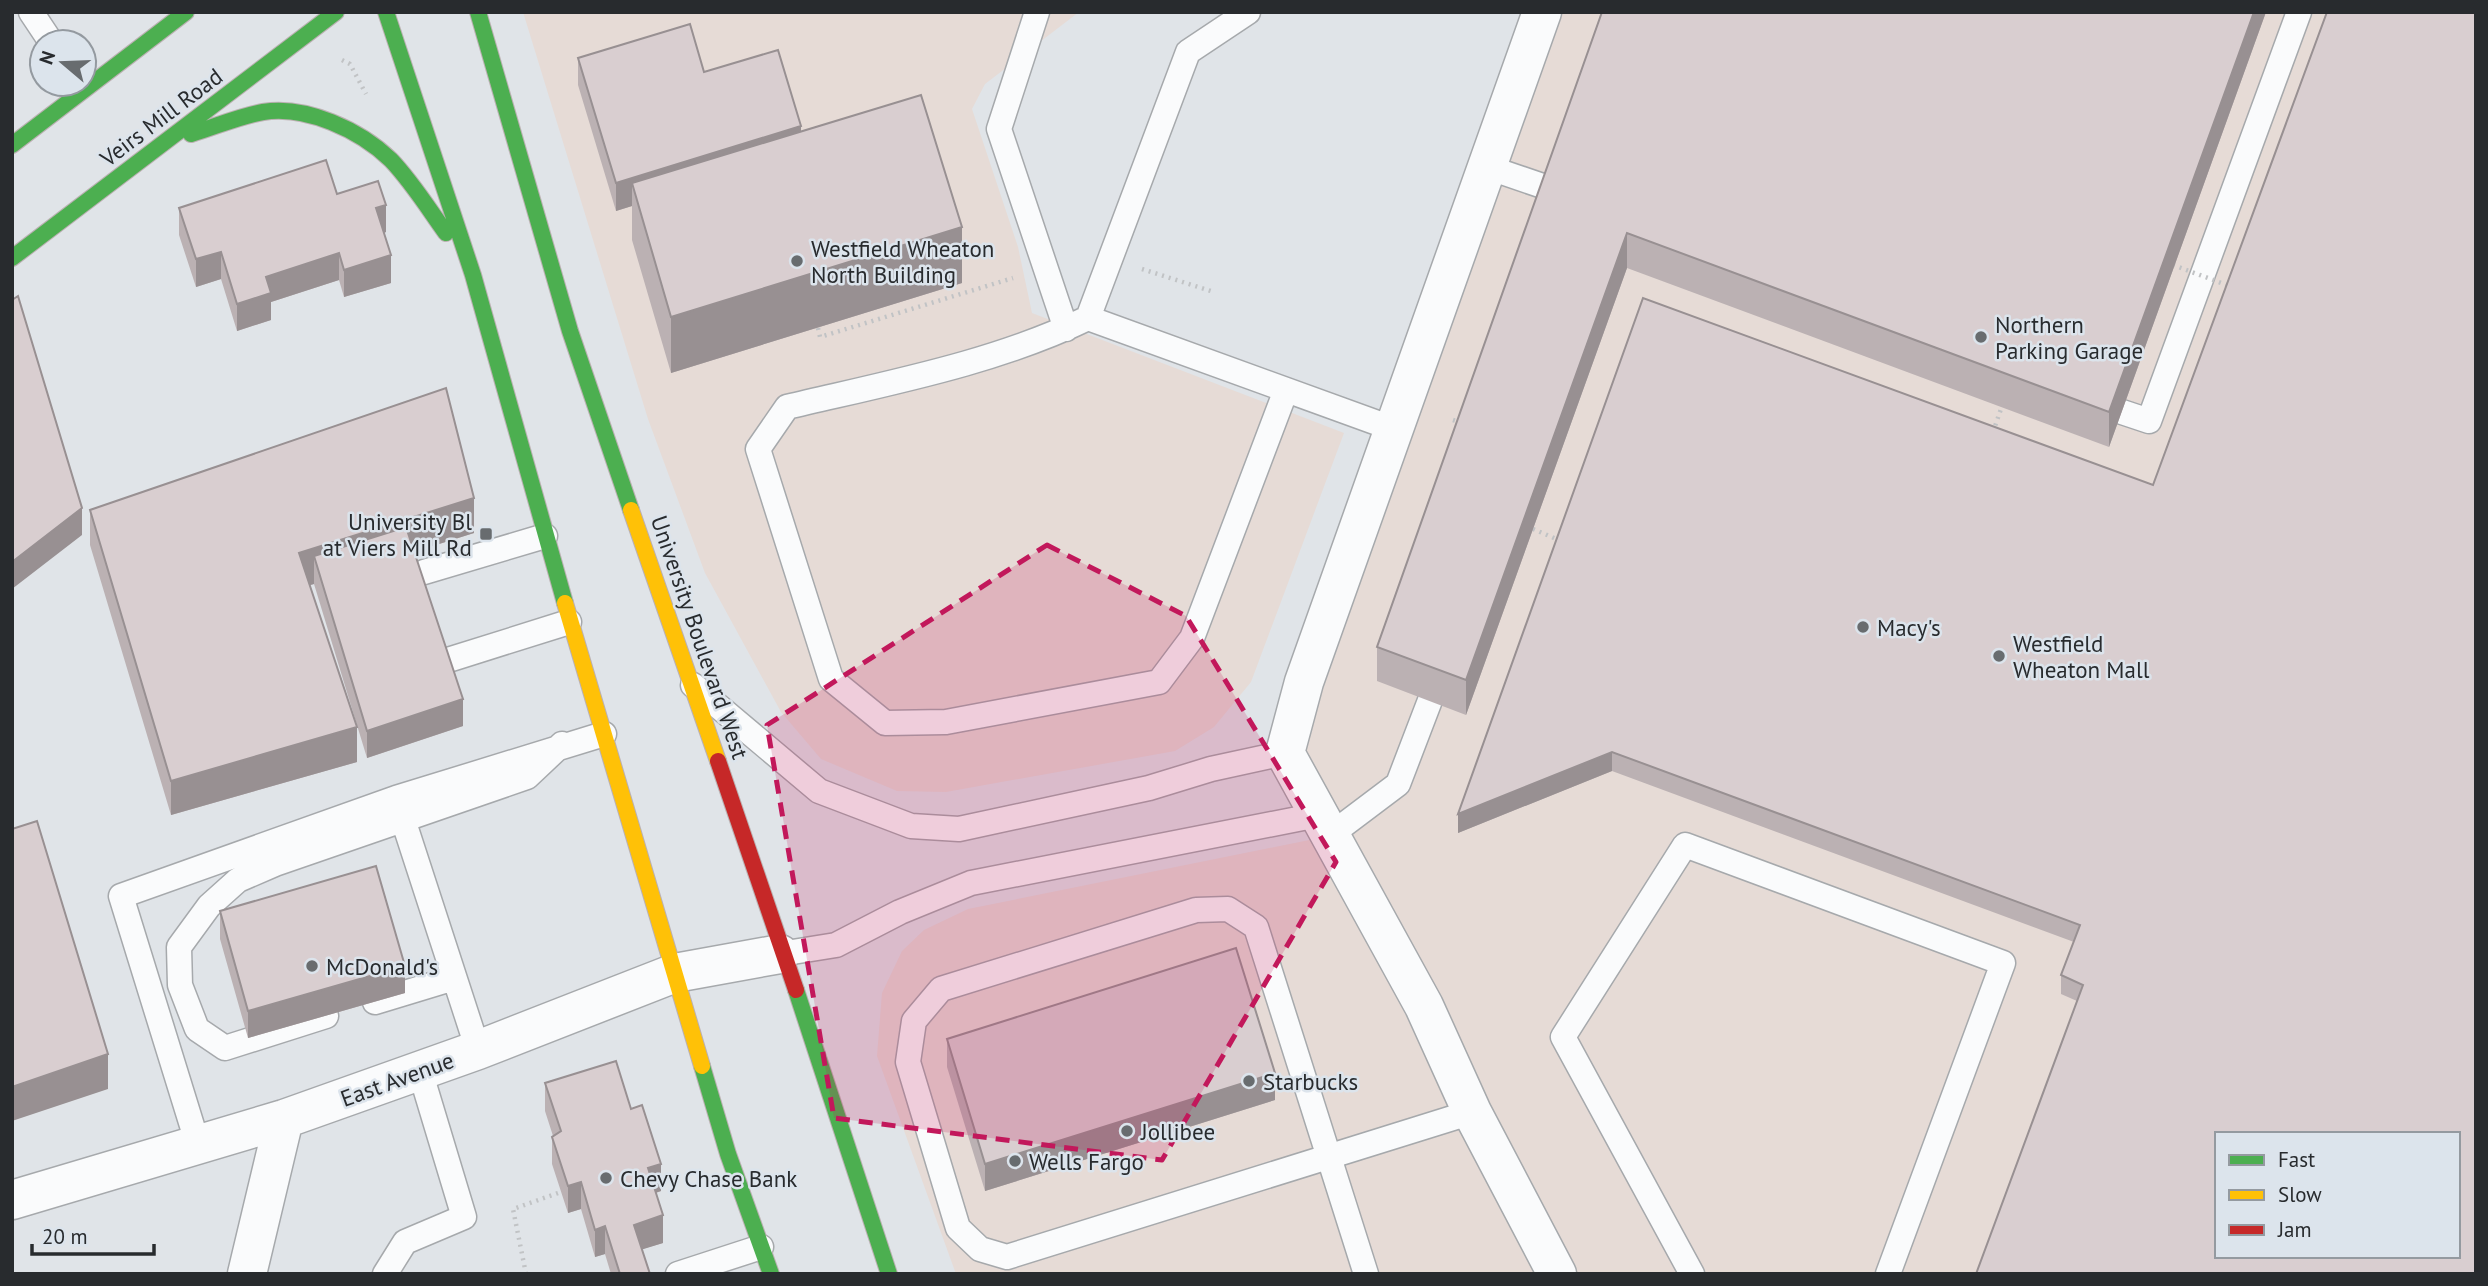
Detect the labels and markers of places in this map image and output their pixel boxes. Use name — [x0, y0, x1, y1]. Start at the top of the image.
place label: Westfield Wheaton North Building — [811, 234, 994, 289]
marker: Westfield Wheaton North Building — [789, 253, 805, 269]
place label: Northern Parking Garage — [1995, 310, 2143, 365]
marker: Northern Parking Garage — [1973, 329, 1989, 345]
place label: University Bl at Viers Mill Rd — [323, 507, 472, 562]
marker: University Bl at Viers Mill Rd — [478, 526, 494, 542]
place label: Macy's — [1877, 613, 1941, 642]
marker: Macy's — [1855, 619, 1871, 635]
place label: Westfield Wheaton Mall — [2013, 629, 2150, 684]
marker: Westfield Wheaton Mall — [1991, 648, 2007, 664]
place label: McDonald's — [326, 952, 438, 981]
marker: McDonald's — [304, 958, 320, 974]
place label: Starbucks — [1263, 1067, 1358, 1096]
marker: Starbucks — [1241, 1073, 1257, 1089]
place label: Jollibee — [1140, 1117, 1215, 1146]
marker: Jollibee — [1119, 1123, 1135, 1139]
place label: Wells Fargo — [1029, 1147, 1144, 1176]
marker: Wells Fargo — [1007, 1153, 1023, 1169]
place label: Chevy Chase Bank — [620, 1164, 797, 1193]
marker: Chevy Chase Bank — [598, 1170, 614, 1186]

